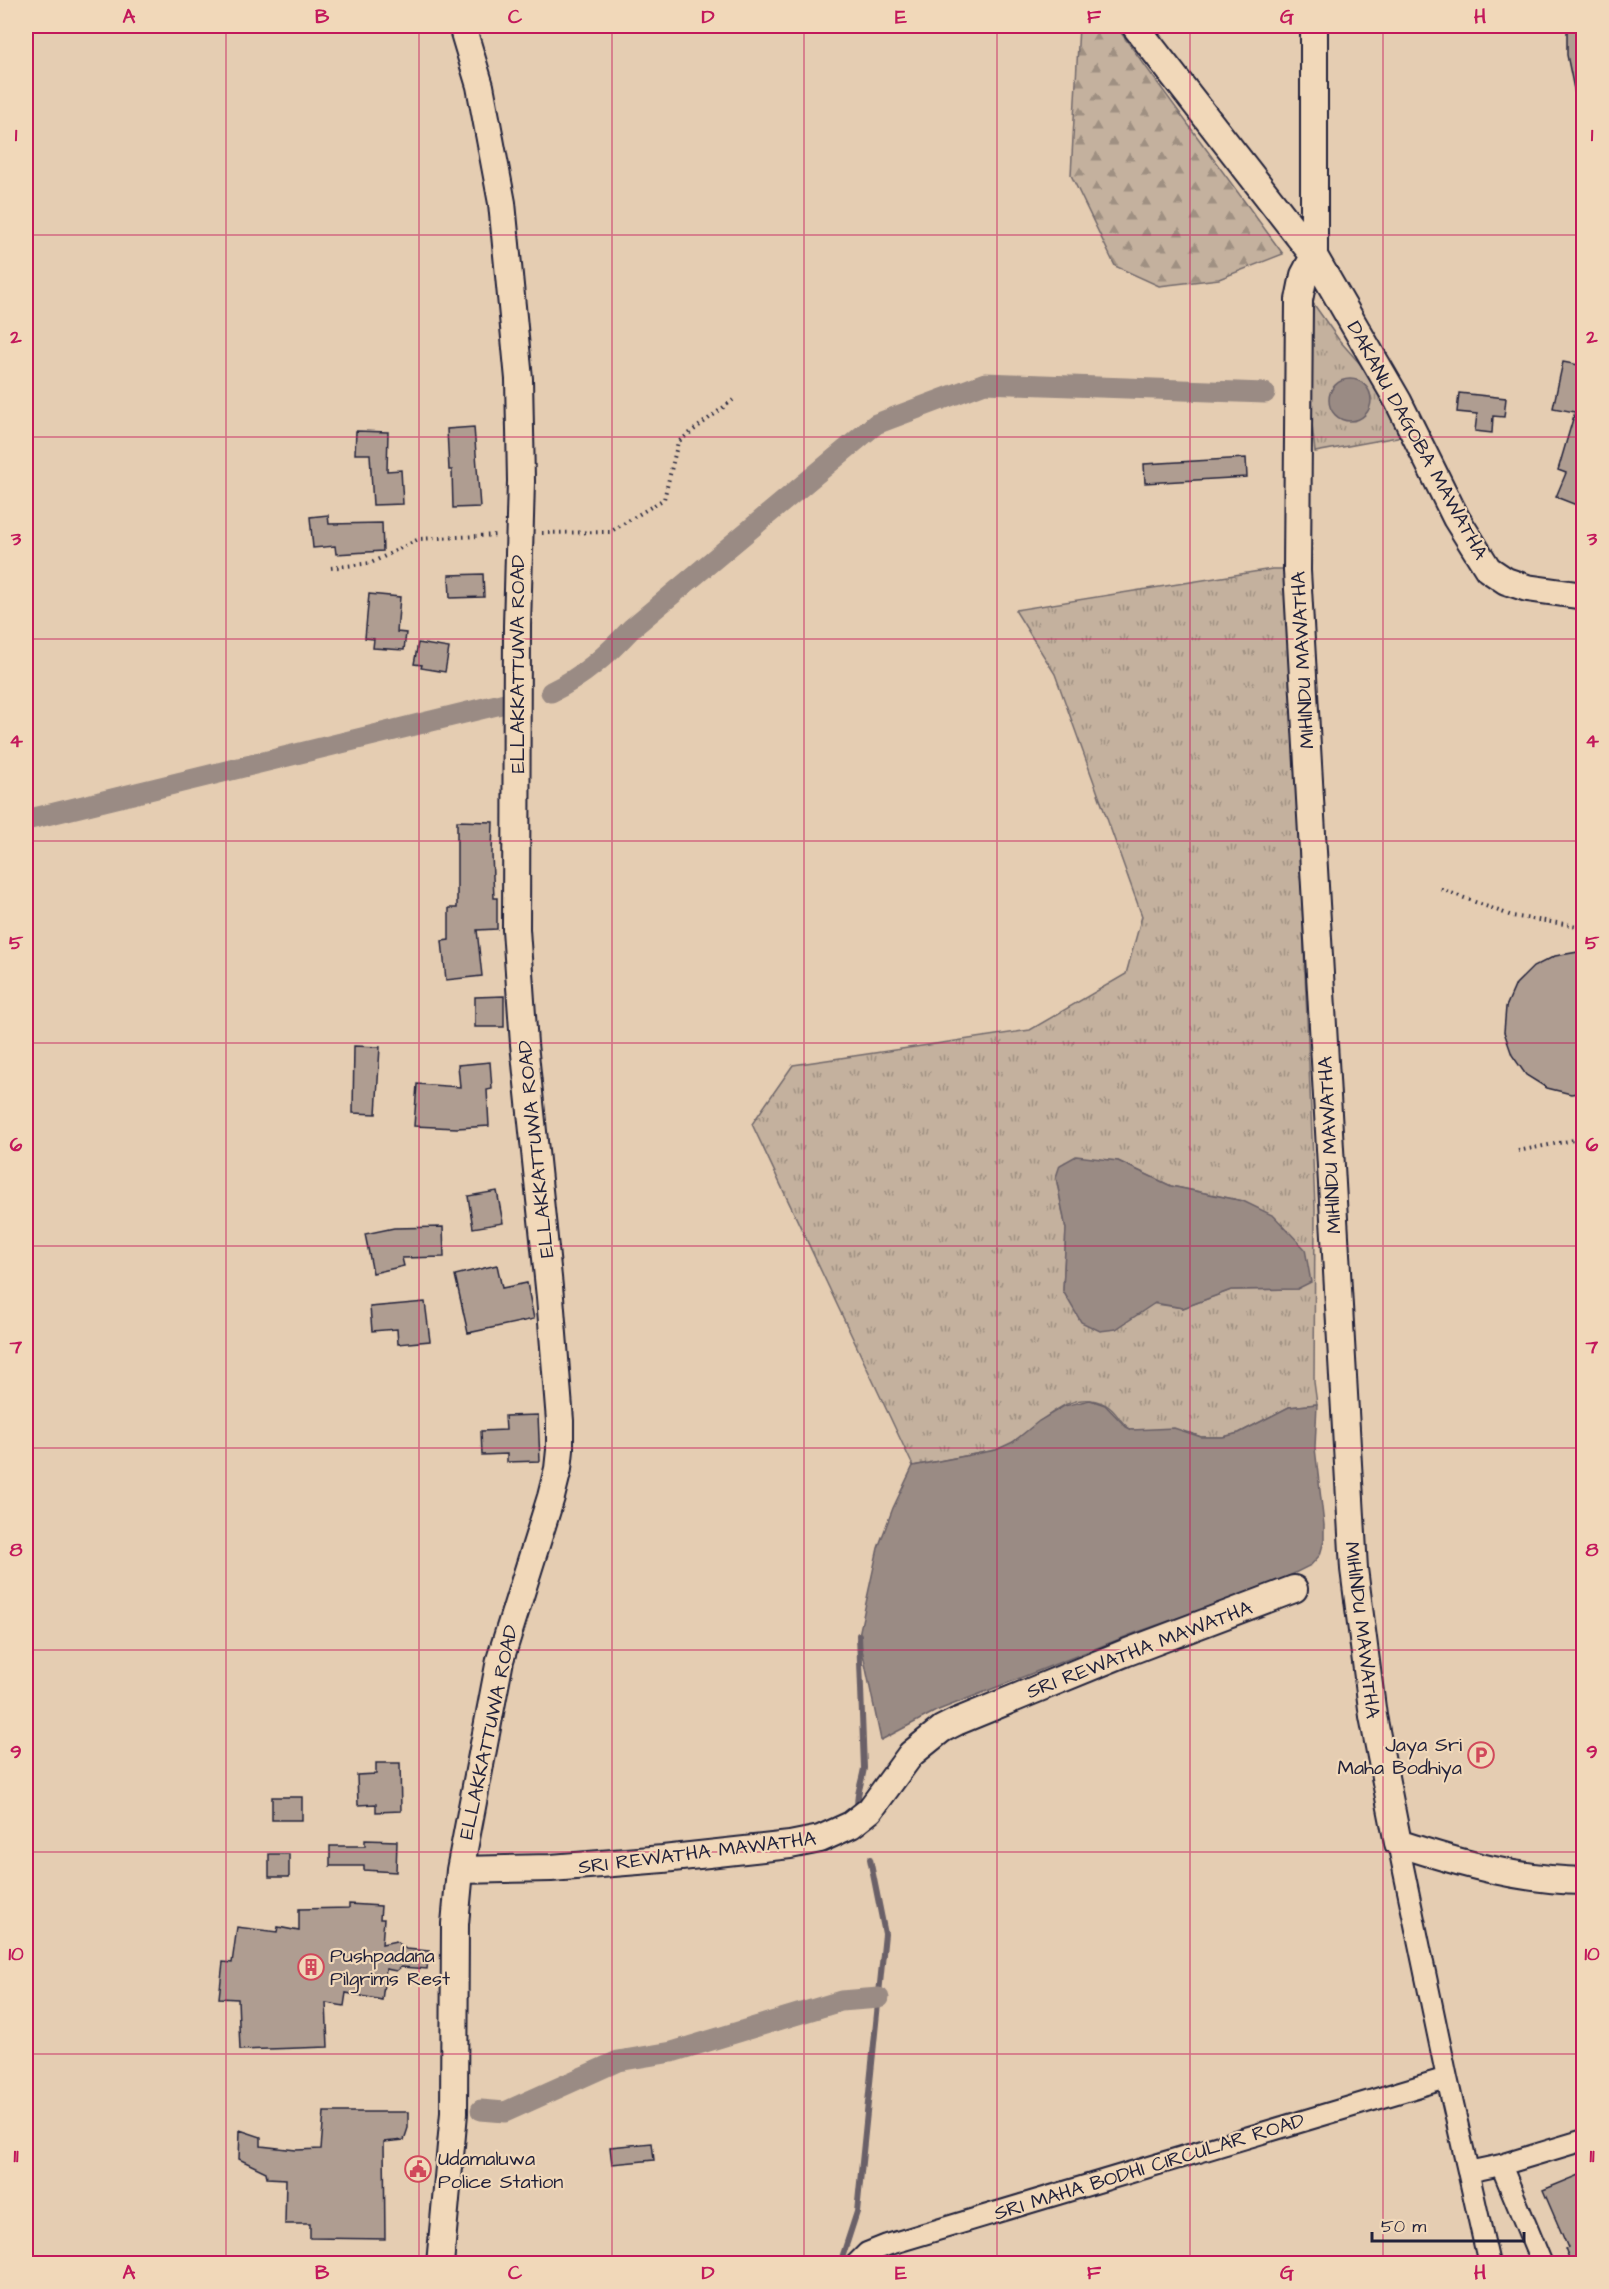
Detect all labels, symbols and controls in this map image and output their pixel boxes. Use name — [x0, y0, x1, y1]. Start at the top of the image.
text: A — [123, 3, 136, 31]
text: B — [315, 3, 330, 31]
text: C — [508, 3, 523, 31]
text: D — [702, 3, 715, 31]
text: E — [895, 3, 907, 31]
text: F — [1087, 3, 1102, 31]
text: G — [1280, 3, 1294, 31]
text: H — [1474, 3, 1486, 31]
text: 1 — [15, 121, 18, 149]
text: 1 — [1591, 121, 1594, 149]
street label: DAKANU DAGOBA MAWATHA — [1340, 316, 1495, 565]
text: 2 — [9, 323, 22, 351]
text: 2 — [1585, 323, 1598, 351]
text: 3 — [10, 525, 22, 553]
text: 3 — [1586, 525, 1598, 553]
street label: ELLAKKATTUWA ROAD — [504, 555, 532, 773]
street label: MIHINDU MAWATHA — [1284, 570, 1322, 749]
text: 4 — [9, 727, 23, 755]
text: 4 — [1585, 727, 1599, 755]
text: 5 — [9, 929, 24, 957]
text: 5 — [1585, 929, 1600, 957]
street label: ELLAKKATTUWA ROAD — [511, 1039, 561, 1259]
street label: MIHINDU MAWATHA — [1311, 1055, 1349, 1234]
text: 6 — [10, 1131, 23, 1159]
text: 6 — [1586, 1131, 1599, 1159]
text: 7 — [9, 1333, 23, 1361]
text: 7 — [1585, 1333, 1599, 1361]
text: 8 — [10, 1536, 23, 1564]
text: 8 — [1586, 1536, 1599, 1564]
street label: MIHINDU MAWATHA — [1337, 1540, 1387, 1720]
street label: SRI REWATHA MAWATHA — [1022, 1594, 1256, 1706]
street label: ELLAKKATTUWA ROAD — [453, 1622, 525, 1842]
place label: Jaya Sri Maha Bodhiya — [1337, 1731, 1462, 1783]
text: 9 — [10, 1738, 22, 1766]
text: 9 — [1586, 1738, 1598, 1766]
parking icon: Jaya Sri Maha Bodhiya — [1466, 1740, 1496, 1770]
street label: SRI REWATHA MAWATHA — [577, 1824, 818, 1881]
text: 10 — [8, 1940, 24, 1968]
text: 10 — [1584, 1940, 1600, 1968]
place label: Pushpadana Pilgrims Rest — [330, 1942, 450, 1994]
building icon: Pushpadana Pilgrims Rest — [296, 1952, 326, 1982]
street label: SRI MAHA BODHI CIRCULAR ROAD — [991, 2106, 1308, 2228]
text: 11 — [13, 2142, 19, 2170]
text: 11 — [1589, 2142, 1595, 2170]
place label: Udamaluwa Police Station — [438, 2145, 563, 2196]
public building icon: Udamaluwa Police Station — [403, 2154, 433, 2184]
scale bar — [1372, 2205, 1524, 2243]
text: 50 m — [1381, 2214, 1426, 2239]
text: A — [123, 2259, 136, 2287]
text: B — [315, 2259, 330, 2287]
text: C — [508, 2259, 523, 2287]
text: D — [702, 2259, 715, 2287]
text: E — [895, 2259, 907, 2287]
text: F — [1087, 2259, 1102, 2287]
text: G — [1280, 2259, 1294, 2287]
text: H — [1474, 2259, 1486, 2287]

